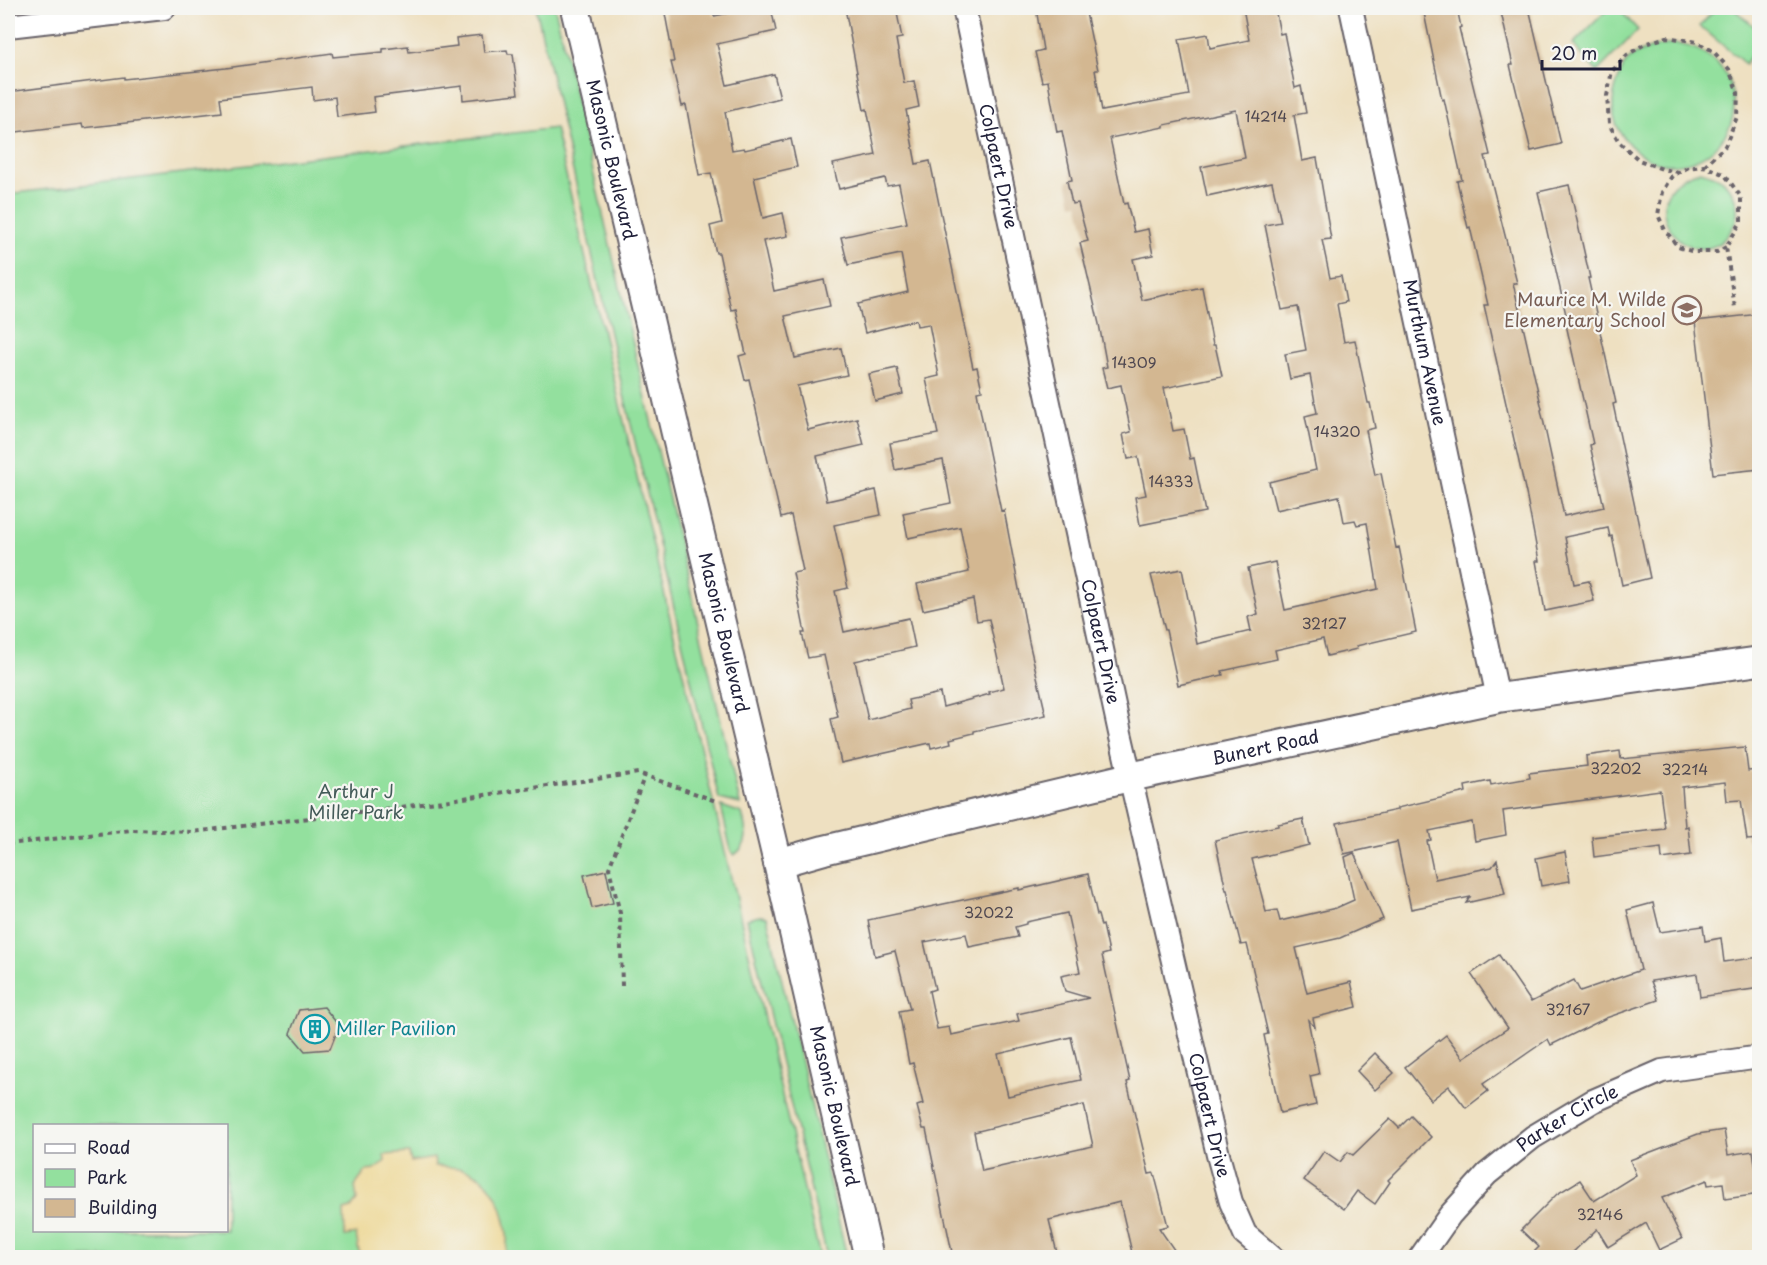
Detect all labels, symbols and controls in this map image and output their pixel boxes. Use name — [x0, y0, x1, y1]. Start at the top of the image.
scale bar — [1542, 33, 1620, 71]
text: 20 m — [1551, 39, 1597, 66]
street label: Masonic Boulevard — [580, 76, 645, 242]
street label: Colpaert Drive — [973, 101, 1026, 231]
house number: 14214 — [1245, 104, 1287, 127]
street label: Murthum Avenue — [1397, 276, 1455, 428]
place label: Maurice M. Wilde Elementary School — [1504, 285, 1666, 333]
school or university icon: Maurice M. Wilde Elementary School — [1671, 294, 1703, 326]
house number: 14309 — [1112, 350, 1156, 373]
house number: 14320 — [1314, 419, 1360, 442]
house number: 14333 — [1148, 469, 1194, 492]
street label: Masonic Boulevard — [693, 549, 757, 715]
street label: Colpaert Drive — [1075, 576, 1128, 707]
house number: 32127 — [1302, 611, 1347, 634]
street label: Bunert Road — [1209, 722, 1321, 771]
house number: 32202 — [1590, 756, 1642, 779]
house number: 32214 — [1662, 757, 1708, 780]
park label: Arthur J Miller Park — [309, 777, 403, 825]
house number: 32022 — [964, 900, 1014, 923]
house number: 32167 — [1546, 997, 1591, 1020]
building icon: Miller Pavilion — [299, 1013, 331, 1045]
place label: Miller Pavilion — [336, 1014, 456, 1041]
street label: Masonic Boulevard — [804, 1023, 867, 1189]
street label: Colpaert Drive — [1183, 1050, 1239, 1180]
street label: Parker Circle — [1510, 1077, 1622, 1157]
legend — [33, 1124, 228, 1232]
text: Road — [87, 1133, 131, 1160]
text: Park — [87, 1163, 127, 1190]
text: Building — [87, 1193, 157, 1220]
house number: 32146 — [1577, 1202, 1623, 1225]

